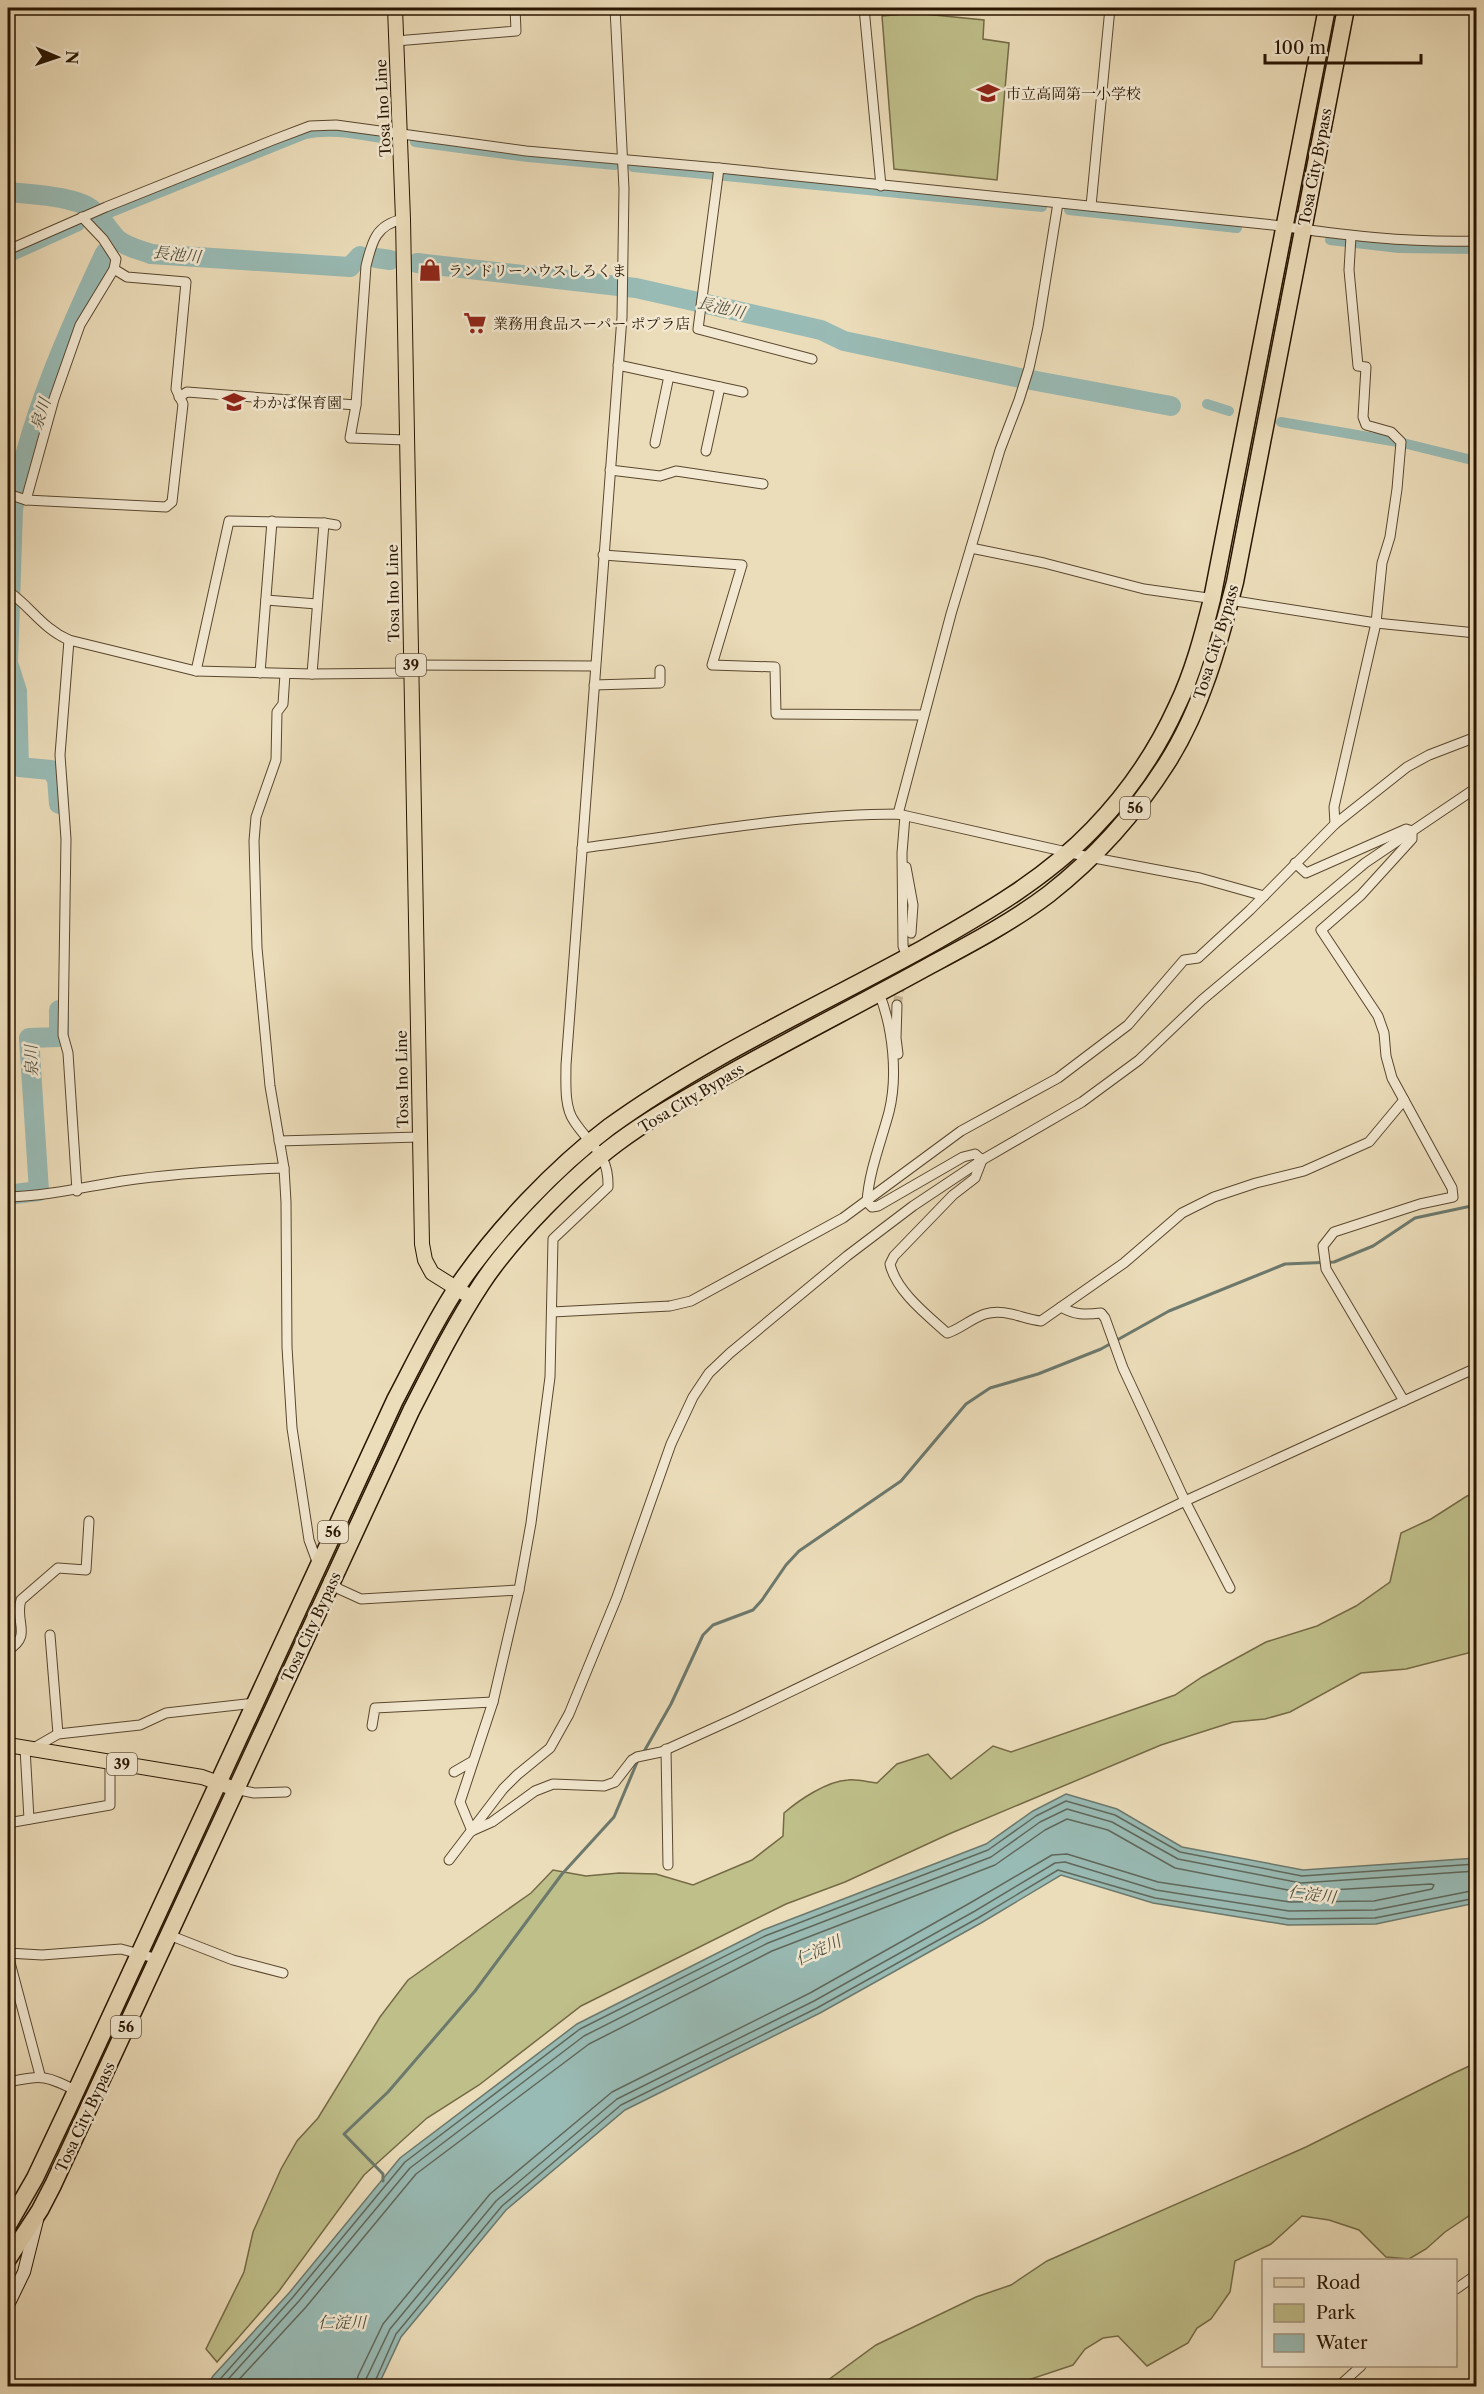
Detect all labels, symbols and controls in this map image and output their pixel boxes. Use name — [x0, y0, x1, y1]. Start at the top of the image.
north arrow — [27, 27, 87, 87]
scale bar — [1265, 27, 1421, 65]
text: 100 m — [1274, 37, 1326, 59]
text: N — [62, 50, 82, 65]
street label: Tosa Ino Line — [371, 59, 395, 157]
school or university icon: 市立高岡第一小学校 — [975, 80, 1001, 106]
place label: 市立高岡第一小学校 — [1006, 84, 1141, 103]
street label: Tosa City Bypass — [1294, 107, 1336, 227]
water label: 長池川 — [152, 242, 204, 267]
shop icon: ランドリーハウスしろくま — [417, 257, 443, 283]
place label: ランドリーハウスしろくま — [448, 261, 627, 280]
water label: 長池川 — [695, 292, 749, 323]
supermarket icon: 業務用食品スーパー ポプラ店 — [462, 310, 488, 336]
place label: 業務用食品スーパー ポプラ店 — [493, 314, 691, 333]
school or university icon: わかば保育園 — [221, 389, 247, 415]
place label: わかば保育園 — [252, 393, 342, 412]
water label: 泉川 — [26, 394, 55, 432]
street label: Tosa Ino Line — [383, 544, 403, 642]
street label: Tosa City Bypass — [1189, 582, 1243, 702]
road number: 39 — [396, 654, 426, 676]
road number: 56 — [1120, 797, 1150, 819]
street label: Tosa Ino Line — [392, 1030, 412, 1128]
water label: 泉川 — [20, 1043, 42, 1077]
street label: Tosa City Bypass — [635, 1059, 747, 1137]
road number: 56 — [318, 1521, 348, 1543]
street label: Tosa City Bypass — [277, 1569, 345, 1685]
road number: 39 — [107, 1753, 137, 1775]
water label: 仁淀川 — [1287, 1881, 1339, 1907]
water label: 仁淀川 — [792, 1930, 846, 1969]
road number: 56 — [111, 2016, 141, 2038]
street label: Tosa City Bypass — [51, 2059, 119, 2175]
legend — [1262, 2259, 1457, 2367]
text: Road — [1316, 2272, 1361, 2294]
text: Park — [1316, 2302, 1357, 2324]
water label: 仁淀川 — [318, 2312, 368, 2332]
text: Water — [1315, 2332, 1368, 2354]

